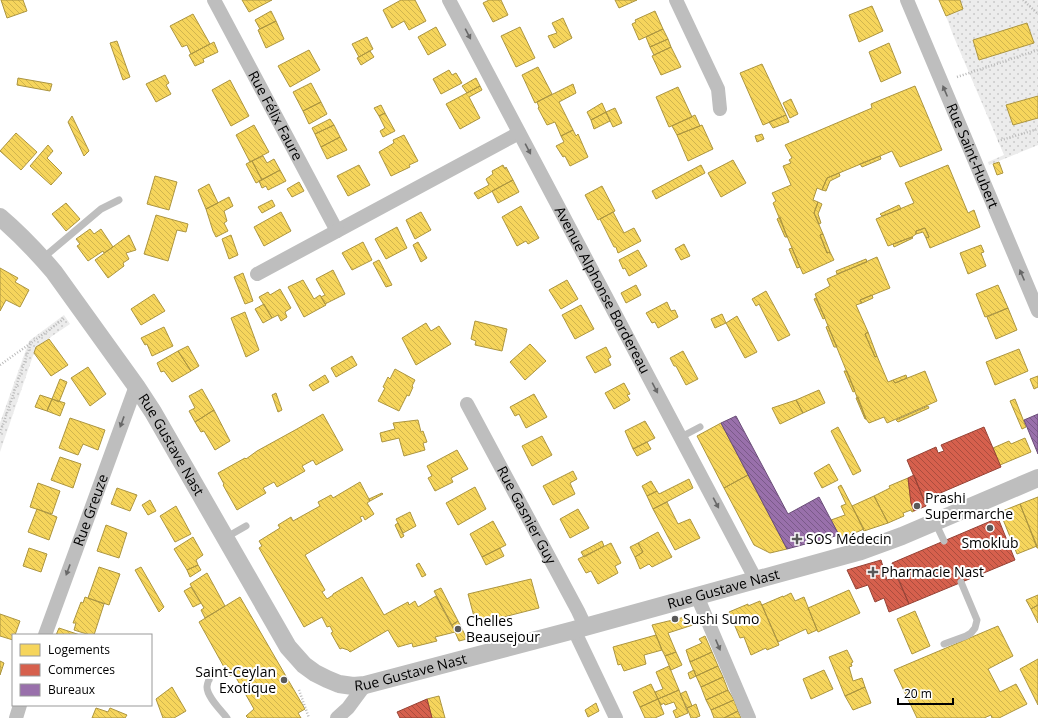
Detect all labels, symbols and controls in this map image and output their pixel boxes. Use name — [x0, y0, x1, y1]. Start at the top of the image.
one-way arrow — [464, 29, 471, 40]
street label: Rue Félix Faure — [244, 67, 308, 164]
one-way arrow — [942, 84, 948, 96]
street label: Rue Saint-Hubert — [943, 100, 1004, 211]
one-way arrow — [525, 144, 532, 155]
street label: Avenue Alphonse Bordereau — [551, 203, 655, 377]
one-way arrow — [1019, 269, 1025, 281]
one-way arrow — [652, 382, 658, 394]
street label: Rue Gustave Nast — [134, 389, 209, 499]
one-way arrow — [119, 416, 125, 428]
street label: Rue Gasnier Guy — [493, 462, 561, 568]
street label: Rue Greuze — [68, 471, 112, 549]
place label: Prashi Supermarche — [925, 488, 1013, 523]
one-way arrow — [712, 497, 719, 509]
marker: Prashi Supermarche — [912, 501, 922, 511]
marker: Smoklub — [985, 523, 995, 533]
place label: SOS Médecin — [806, 529, 892, 548]
marker: SOS Médecin — [791, 533, 803, 545]
place label: Smoklub — [961, 533, 1019, 552]
place label: Pharmacie Nast — [881, 562, 984, 581]
street label: Rue Gustave Nast — [665, 564, 781, 613]
one-way arrow — [65, 565, 71, 577]
marker: Pharmacie Nast — [868, 567, 878, 577]
place label: Sushi Sumo — [683, 609, 759, 628]
place label: Chelles Beausejour — [466, 611, 540, 646]
marker: Sushi Sumo — [670, 614, 680, 624]
marker: Chelles Beausejour — [453, 624, 463, 634]
legend — [12, 634, 152, 706]
one-way arrow — [715, 639, 721, 650]
text: Logements — [48, 641, 110, 658]
street label: Rue Gustave Nast — [354, 649, 469, 695]
text: Commerces — [48, 661, 115, 678]
place label: Saint-Ceylan Exotique — [195, 662, 276, 697]
marker: Saint-Ceylan Exotique — [279, 675, 289, 685]
scale bar — [898, 680, 953, 706]
text: Bureaux — [48, 681, 96, 698]
text: 20 m — [904, 685, 932, 702]

